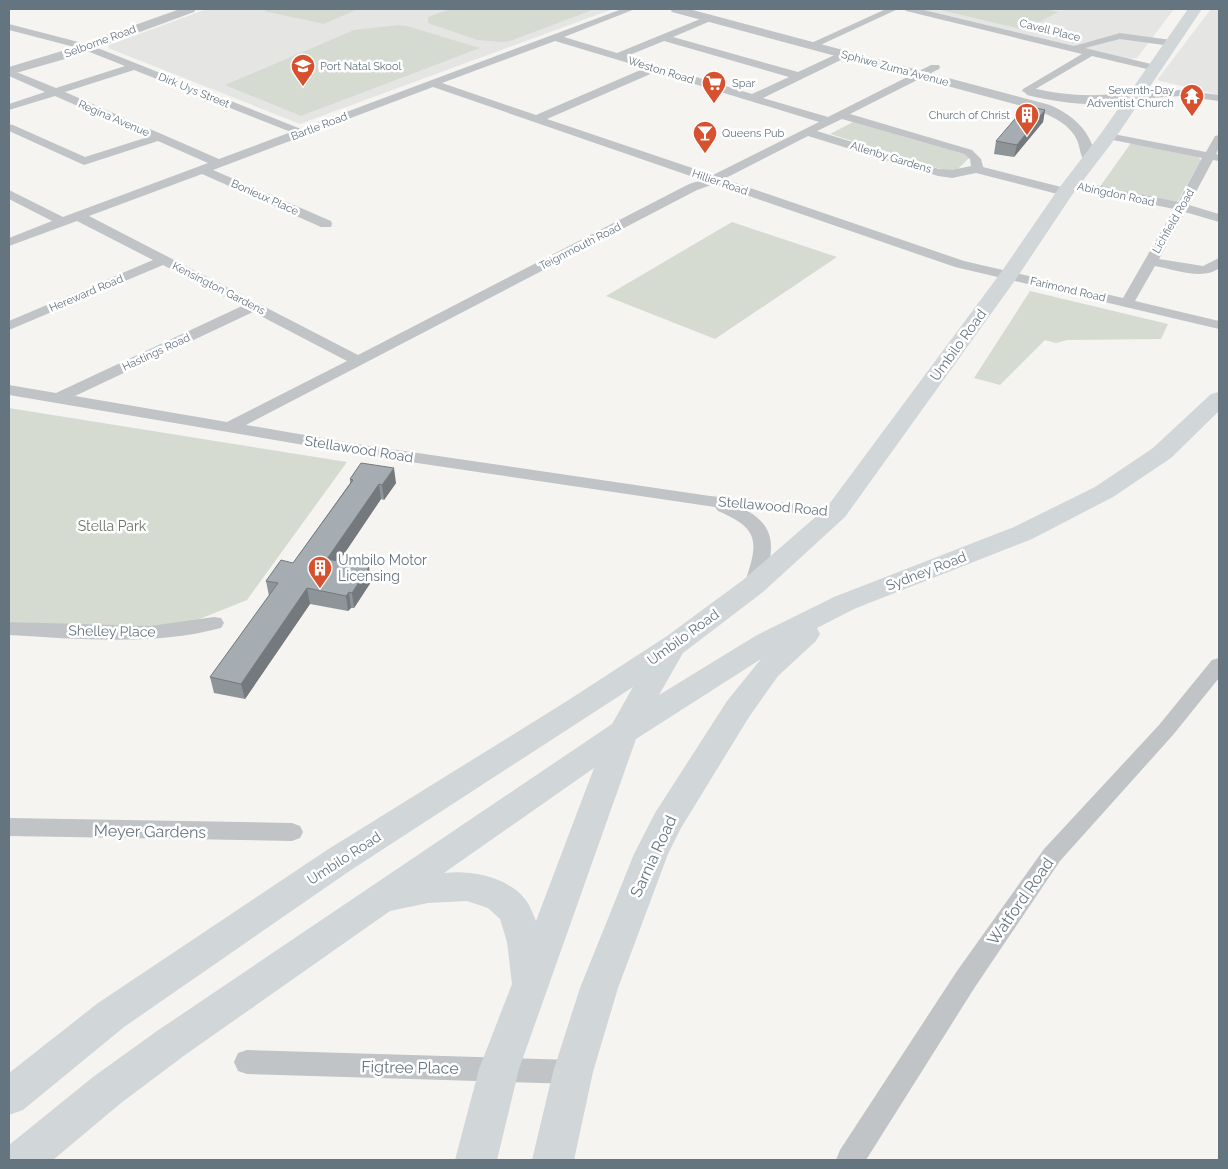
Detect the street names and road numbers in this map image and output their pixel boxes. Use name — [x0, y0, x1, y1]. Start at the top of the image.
street label: Cavell Place — [1018, 17, 1082, 44]
street label: Selborne Road — [63, 22, 138, 60]
street label: Sphiwe Zuma Avenue — [840, 48, 951, 89]
street label: Weston Road — [626, 54, 696, 87]
street label: Dirk Uys Street — [156, 70, 232, 111]
street label: Regina Avenue — [76, 98, 152, 140]
street label: Bartle Road — [289, 110, 349, 143]
street label: Allenby Gardens — [849, 139, 933, 176]
street label: Hillier Road — [690, 167, 750, 198]
street label: Bonieux Place — [229, 177, 301, 218]
street label: Abingdon Road — [1076, 180, 1156, 209]
street label: Lichfield Road — [1150, 187, 1197, 256]
street label: Teignmouth Road — [537, 220, 623, 273]
street label: Kensington Gardens — [170, 259, 267, 318]
street label: Hereward Road — [47, 272, 125, 315]
street label: Farimond Road — [1029, 274, 1107, 305]
street label: Umbilo Road — [927, 306, 989, 384]
street label: Hastings Road — [120, 331, 192, 374]
street label: Stellawood Road — [304, 433, 414, 465]
street label: Stellawood Road — [718, 493, 828, 519]
street label: Sydney Road — [884, 548, 968, 594]
street label: Umbilo Road — [644, 606, 722, 668]
street label: Shelley Place — [68, 622, 156, 640]
street label: Sarnia Road — [626, 812, 681, 900]
street label: Meyer Gardens — [94, 821, 206, 842]
street label: Umbilo Road — [304, 828, 384, 888]
street label: Watford Road — [983, 854, 1058, 949]
street label: Figtree Place — [361, 1057, 459, 1078]

